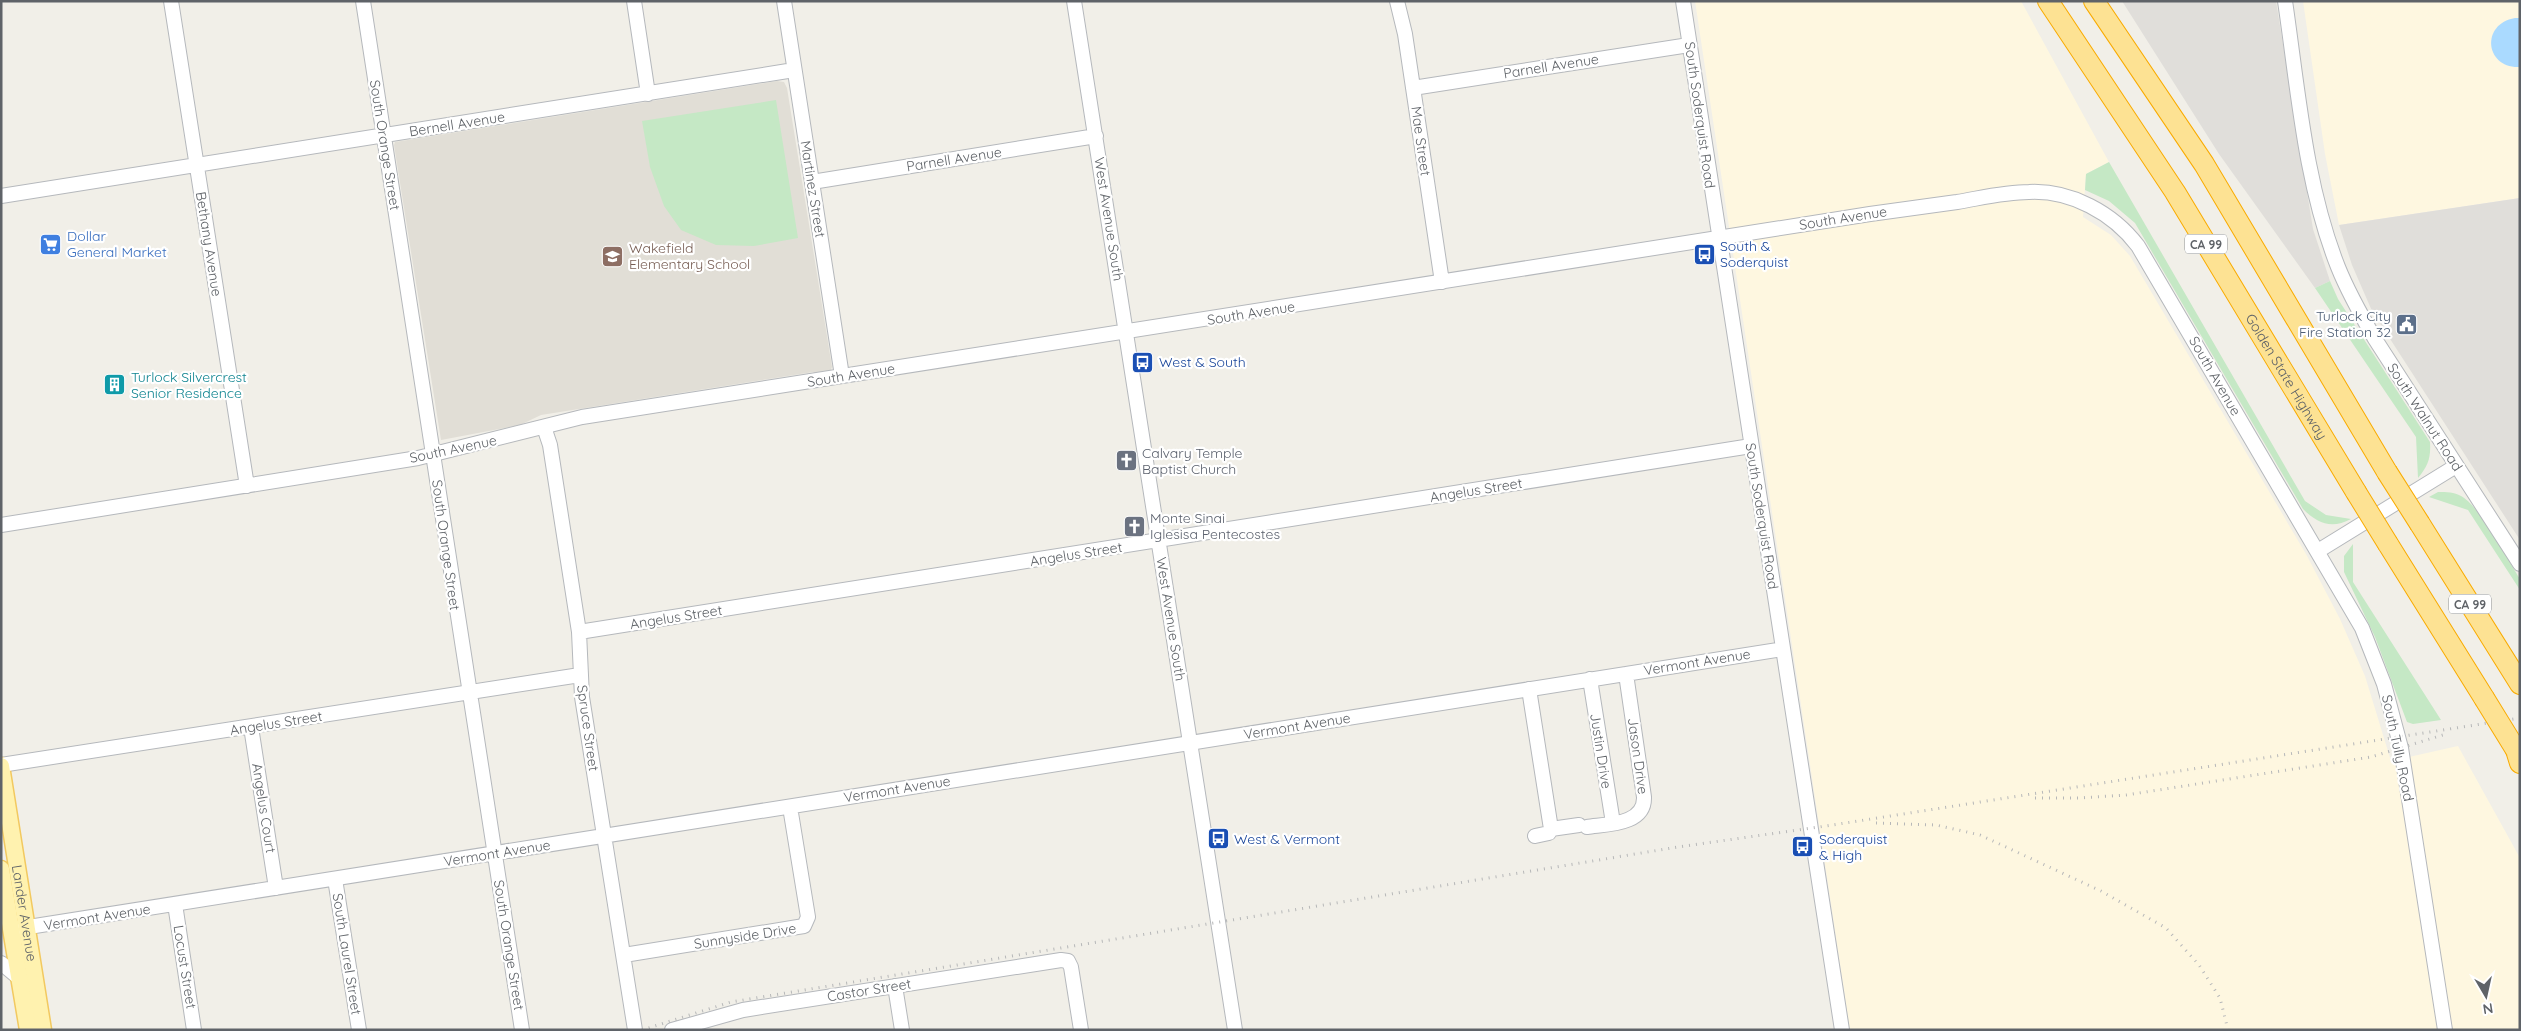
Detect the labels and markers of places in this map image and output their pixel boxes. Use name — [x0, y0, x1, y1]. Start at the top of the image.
place label: Dollar General Market — [67, 227, 167, 261]
supermarket icon: Dollar General Market — [39, 232, 63, 256]
place label: South & Soderquist — [1720, 237, 1789, 271]
place label: Wakefield Elementary School — [629, 239, 750, 273]
bus stop icon: South & Soderquist — [1692, 242, 1716, 266]
school or university icon: Wakefield Elementary School — [601, 244, 625, 268]
place label: Turlock City Fire Station 32 — [2299, 307, 2391, 341]
public building icon: Turlock City Fire Station 32 — [2395, 312, 2419, 336]
bus stop icon: West & South — [1131, 350, 1155, 374]
place label: West & South — [1159, 353, 1246, 371]
place label: Turlock Silvercrest Senior Residence — [131, 368, 247, 402]
building icon: Turlock Silvercrest Senior Residence — [103, 373, 127, 397]
place label: Calvary Temple Baptist Church — [1142, 444, 1243, 478]
church icon: Calvary Temple Baptist Church — [1114, 449, 1138, 473]
place label: Monte Sinai Iglesisa Pentecostes — [1150, 509, 1280, 543]
church icon: Monte Sinai Iglesisa Pentecostes — [1122, 514, 1146, 538]
bus stop icon: West & Vermont — [1206, 827, 1230, 851]
place label: West & Vermont — [1234, 830, 1340, 848]
place label: Soderquist & High — [1819, 830, 1888, 864]
bus stop icon: Soderquist & High — [1791, 835, 1815, 859]

